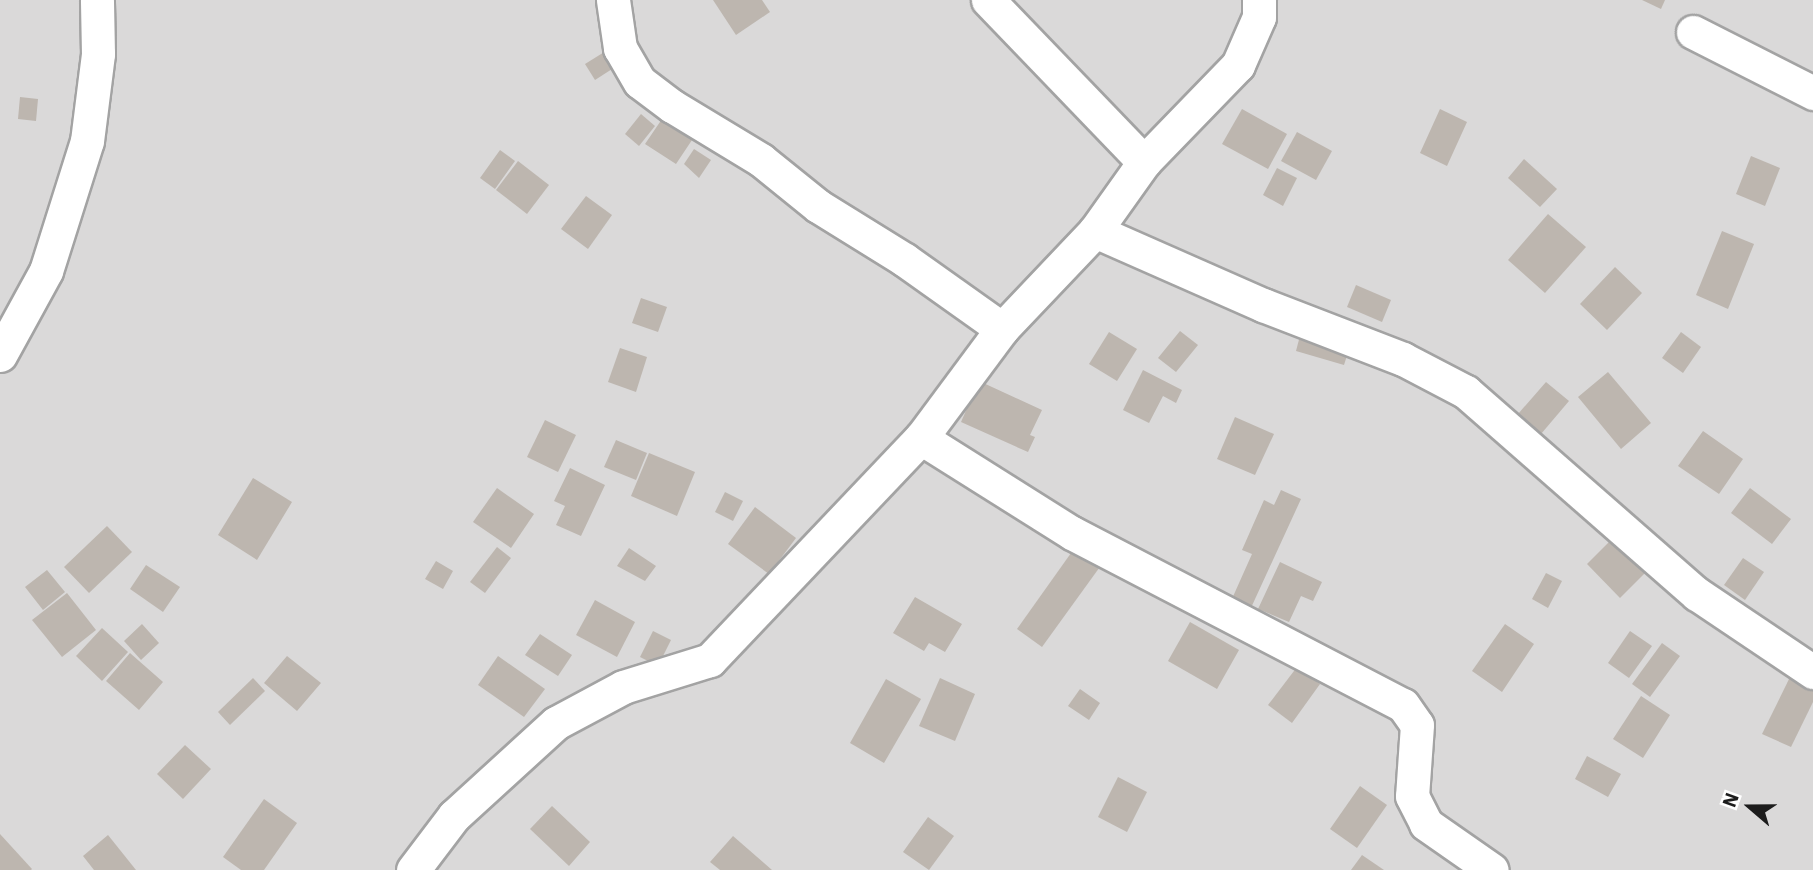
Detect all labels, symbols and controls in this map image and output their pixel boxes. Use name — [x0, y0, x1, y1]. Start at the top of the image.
north arrow — [1715, 772, 1785, 842]
text: N — [1717, 789, 1744, 810]

